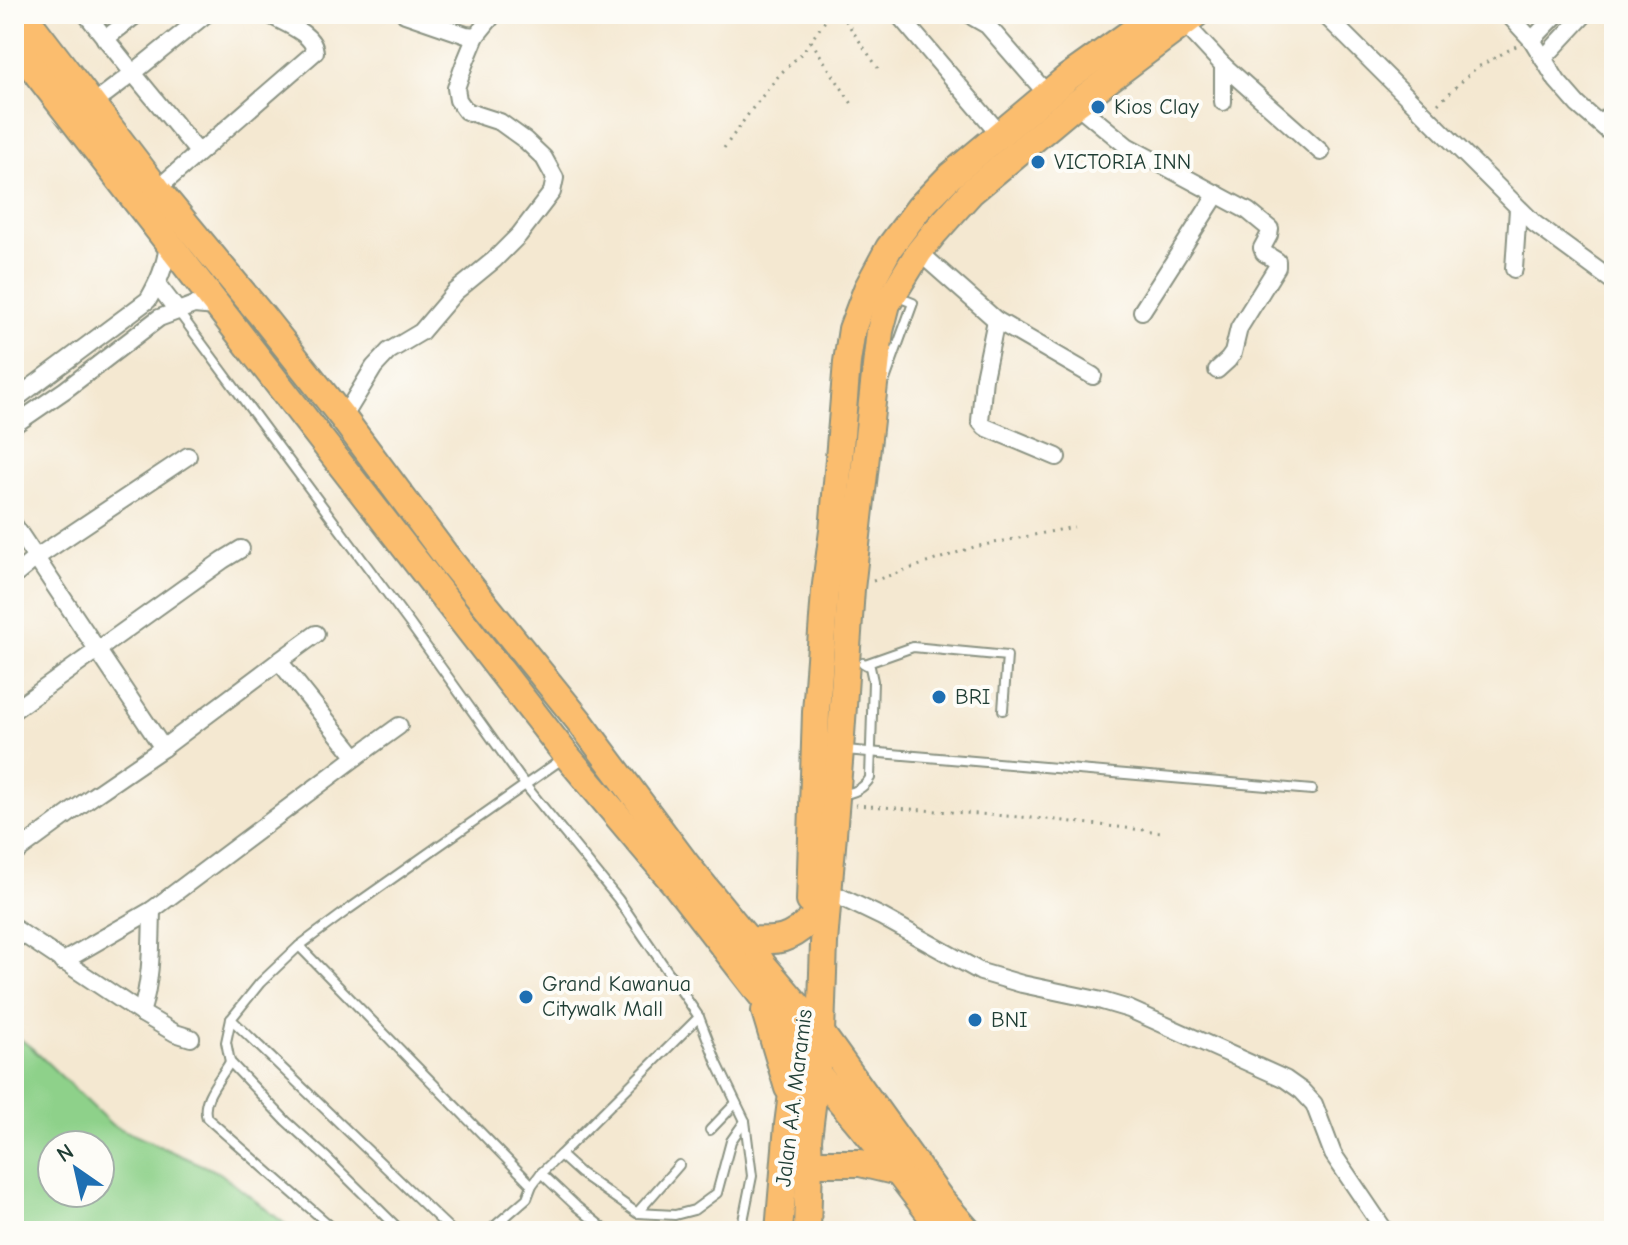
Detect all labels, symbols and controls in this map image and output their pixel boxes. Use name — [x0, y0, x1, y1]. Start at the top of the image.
place label: Kios Clay — [1114, 94, 1199, 120]
marker: Kios Clay — [1089, 98, 1107, 116]
place label: VICTORIA INN — [1054, 149, 1191, 175]
marker: VICTORIA INN — [1029, 153, 1047, 171]
place label: BRI — [955, 684, 990, 710]
marker: BRI — [930, 688, 948, 706]
place label: Grand Kawanua Citywalk Mall — [542, 971, 691, 1022]
marker: Grand Kawanua Citywalk Mall — [517, 988, 535, 1006]
place label: BNI — [991, 1007, 1028, 1033]
street label: Jalan A.A. Maramis — [770, 1008, 818, 1188]
marker: BNI — [966, 1011, 984, 1029]
north arrow — [36, 1129, 116, 1209]
text: N — [52, 1138, 79, 1168]

